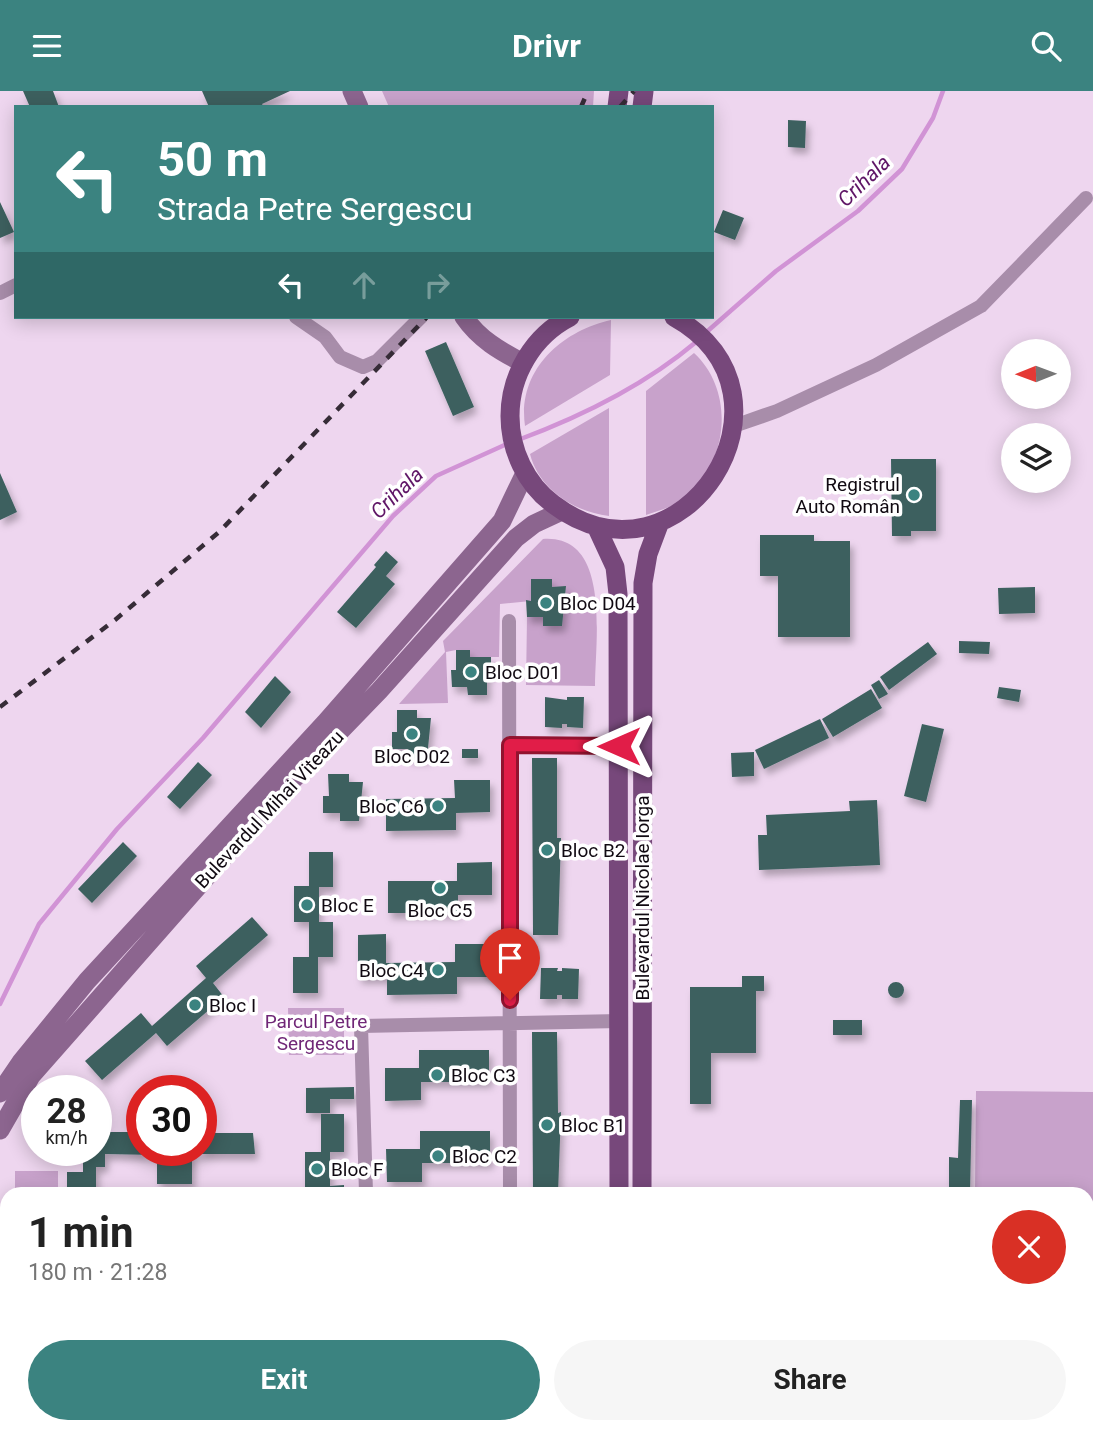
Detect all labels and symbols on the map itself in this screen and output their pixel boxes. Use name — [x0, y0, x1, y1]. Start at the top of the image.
water label: Crihala — [833, 150, 895, 212]
north arrow — [1001, 339, 1071, 409]
water label: Crihala — [366, 462, 428, 524]
place label: Registrul Auto Român — [796, 473, 900, 518]
marker: Registrul Auto Român — [906, 487, 922, 503]
place label: Bloc D04 — [560, 592, 636, 615]
marker: Bloc D04 — [538, 595, 554, 611]
place label: Bloc D01 — [485, 661, 561, 684]
marker: Bloc D01 — [463, 664, 479, 680]
position arrow — [582, 709, 656, 783]
street label: Bulevardul Mihai Viteazu — [190, 726, 349, 893]
marker: Bloc D02 — [404, 726, 420, 742]
place label: Bloc D02 — [374, 745, 450, 768]
place label: Bloc C6 — [359, 795, 424, 818]
street label: Bulevardul Nicolae Iorga — [631, 795, 654, 1001]
marker: Bloc C6 — [430, 798, 446, 814]
place label: Bloc B2 — [561, 839, 625, 862]
marker: Bloc B2 — [539, 842, 555, 858]
marker: Bloc C5 — [432, 880, 448, 896]
place label: Bloc E — [321, 894, 374, 917]
marker: Bloc E — [299, 897, 315, 913]
place label: Bloc C5 — [408, 899, 473, 922]
pin — [480, 928, 540, 1000]
place label: Bloc C4 — [359, 959, 424, 982]
marker: Bloc C4 — [430, 962, 446, 978]
place label: Bloc I — [209, 994, 256, 1017]
marker: Bloc I — [187, 997, 203, 1013]
park label: Parcul Petre Sergescu — [265, 1010, 367, 1055]
place label: Bloc C3 — [451, 1064, 516, 1087]
marker: Bloc C3 — [429, 1067, 445, 1083]
speed limit sign: 30 — [126, 1075, 217, 1166]
place label: Bloc B1 — [561, 1114, 625, 1137]
marker: Bloc B1 — [539, 1117, 555, 1133]
place label: Bloc C2 — [452, 1145, 517, 1168]
marker: Bloc C2 — [430, 1148, 446, 1164]
place label: Bloc F — [331, 1158, 383, 1181]
marker: Bloc F — [309, 1161, 325, 1177]

